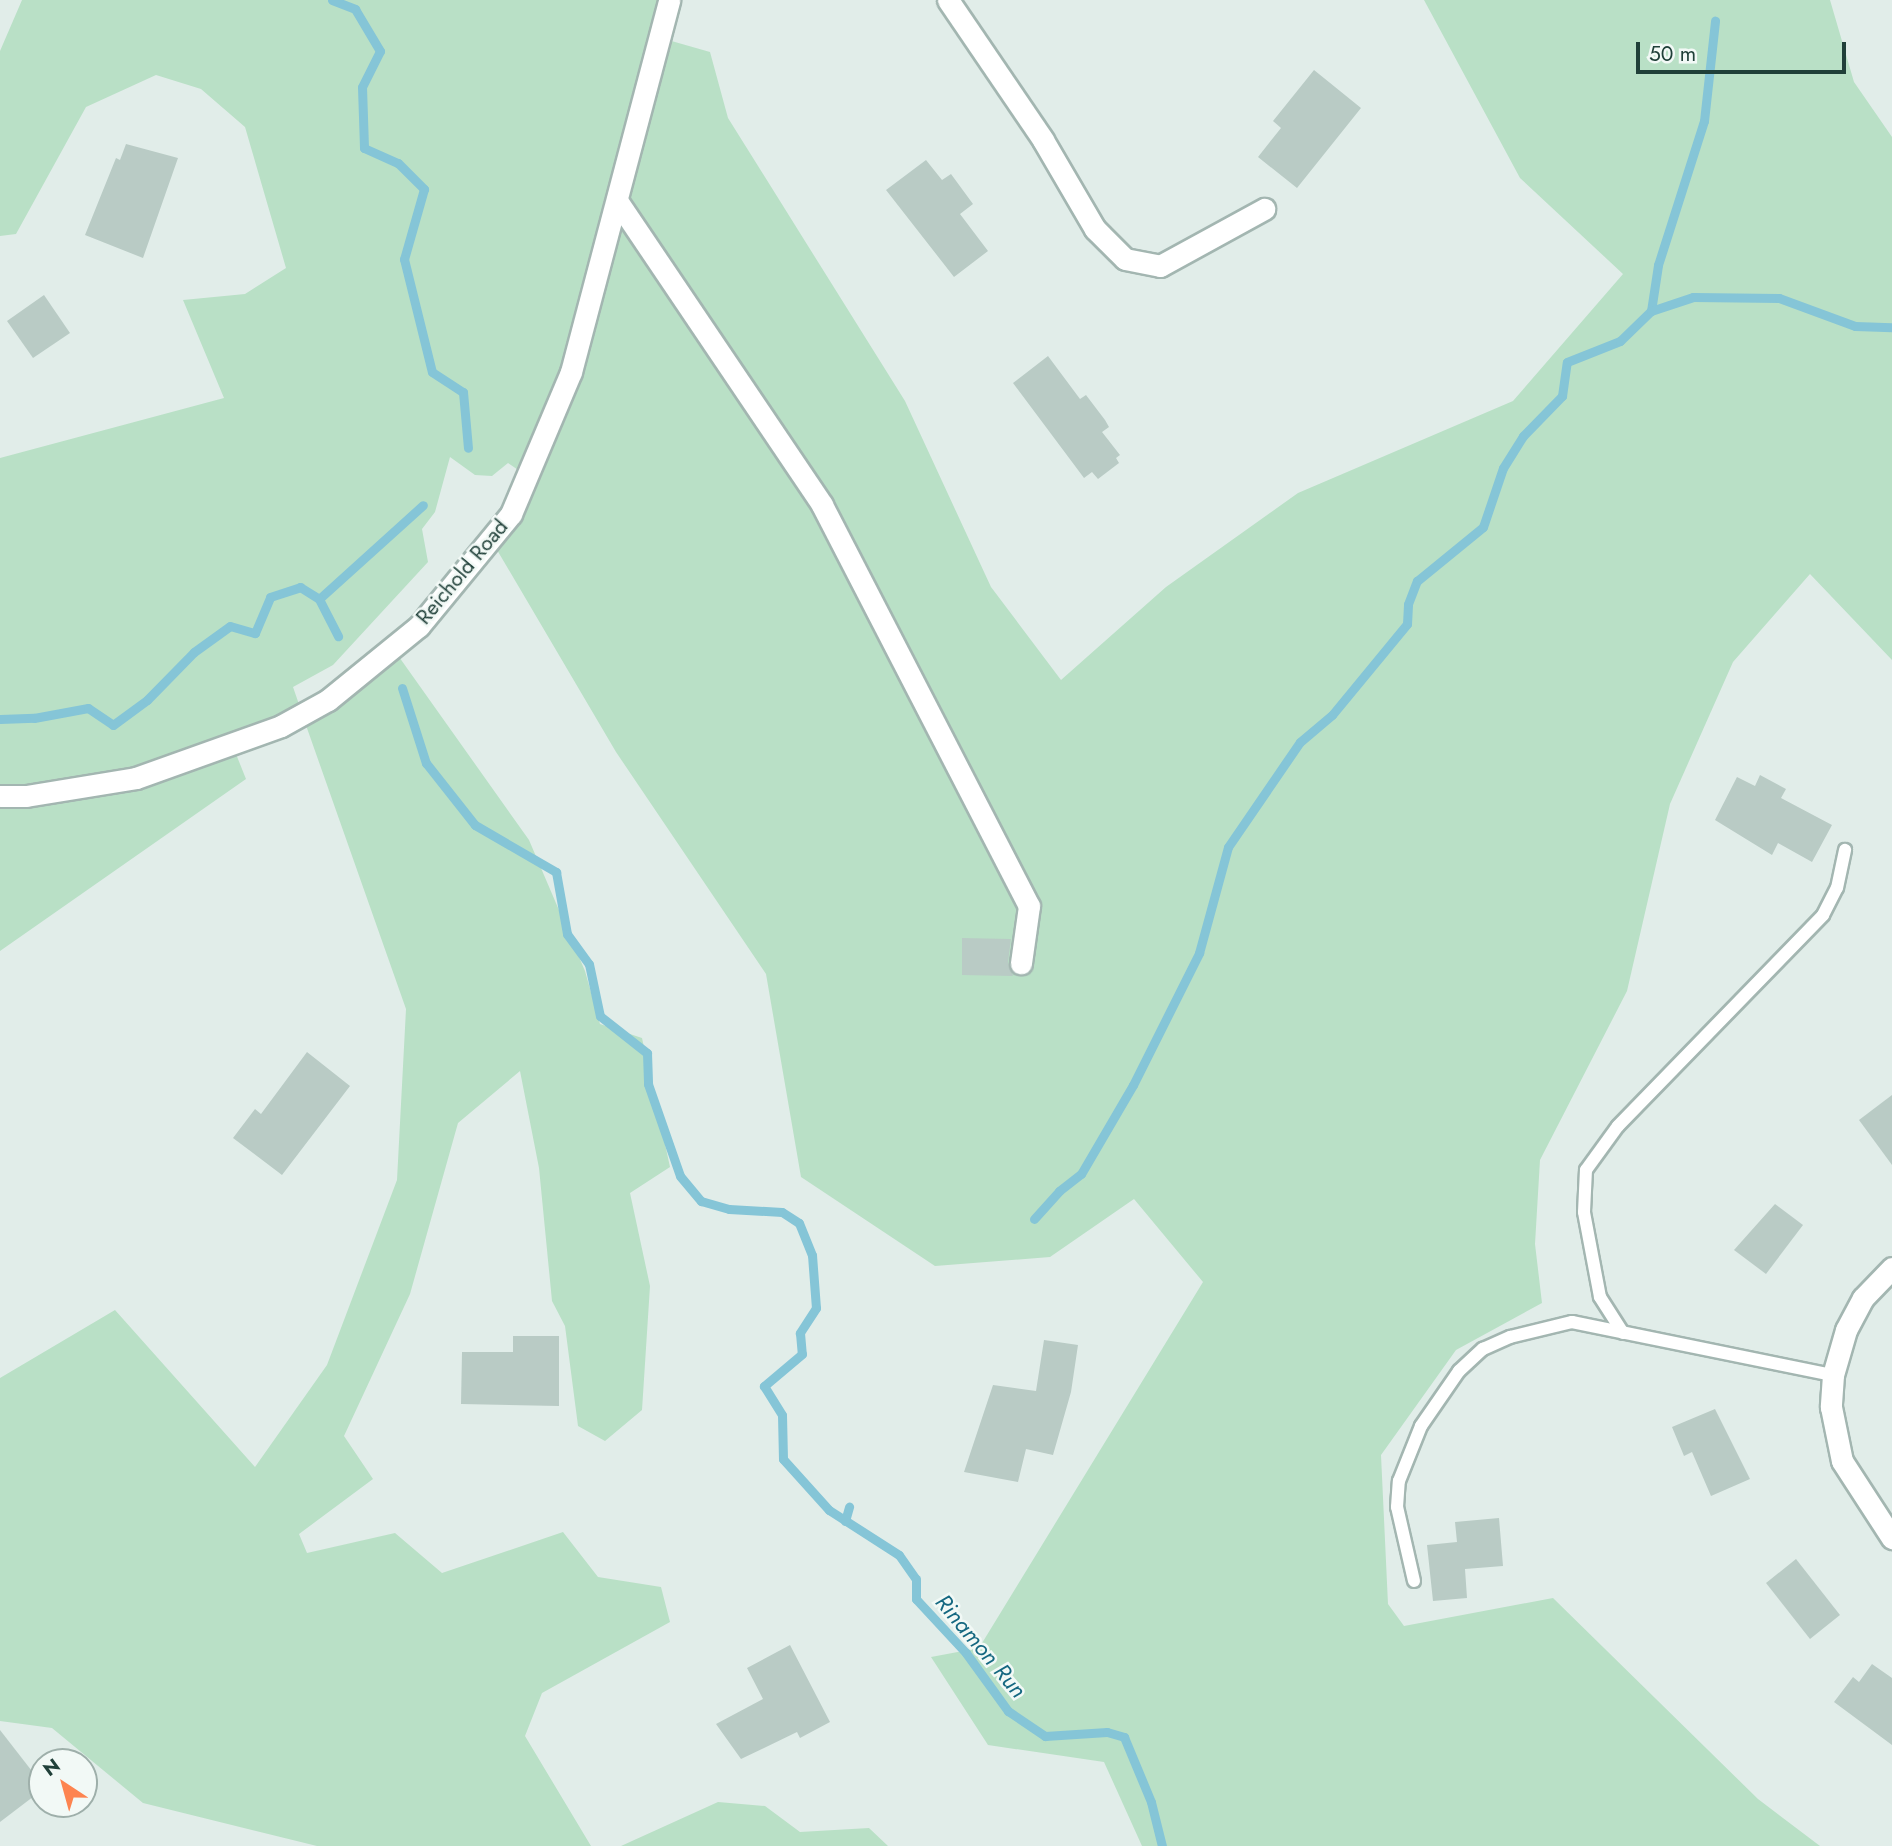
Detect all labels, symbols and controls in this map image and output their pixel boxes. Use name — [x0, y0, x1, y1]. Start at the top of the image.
scale bar — [1640, 28, 1850, 72]
text: 50 m — [1649, 39, 1696, 69]
street label: Reichold Road — [411, 515, 513, 629]
water label: Rinamon Run — [930, 1589, 1032, 1703]
north arrow — [28, 1748, 98, 1818]
text: N — [37, 1752, 66, 1783]

